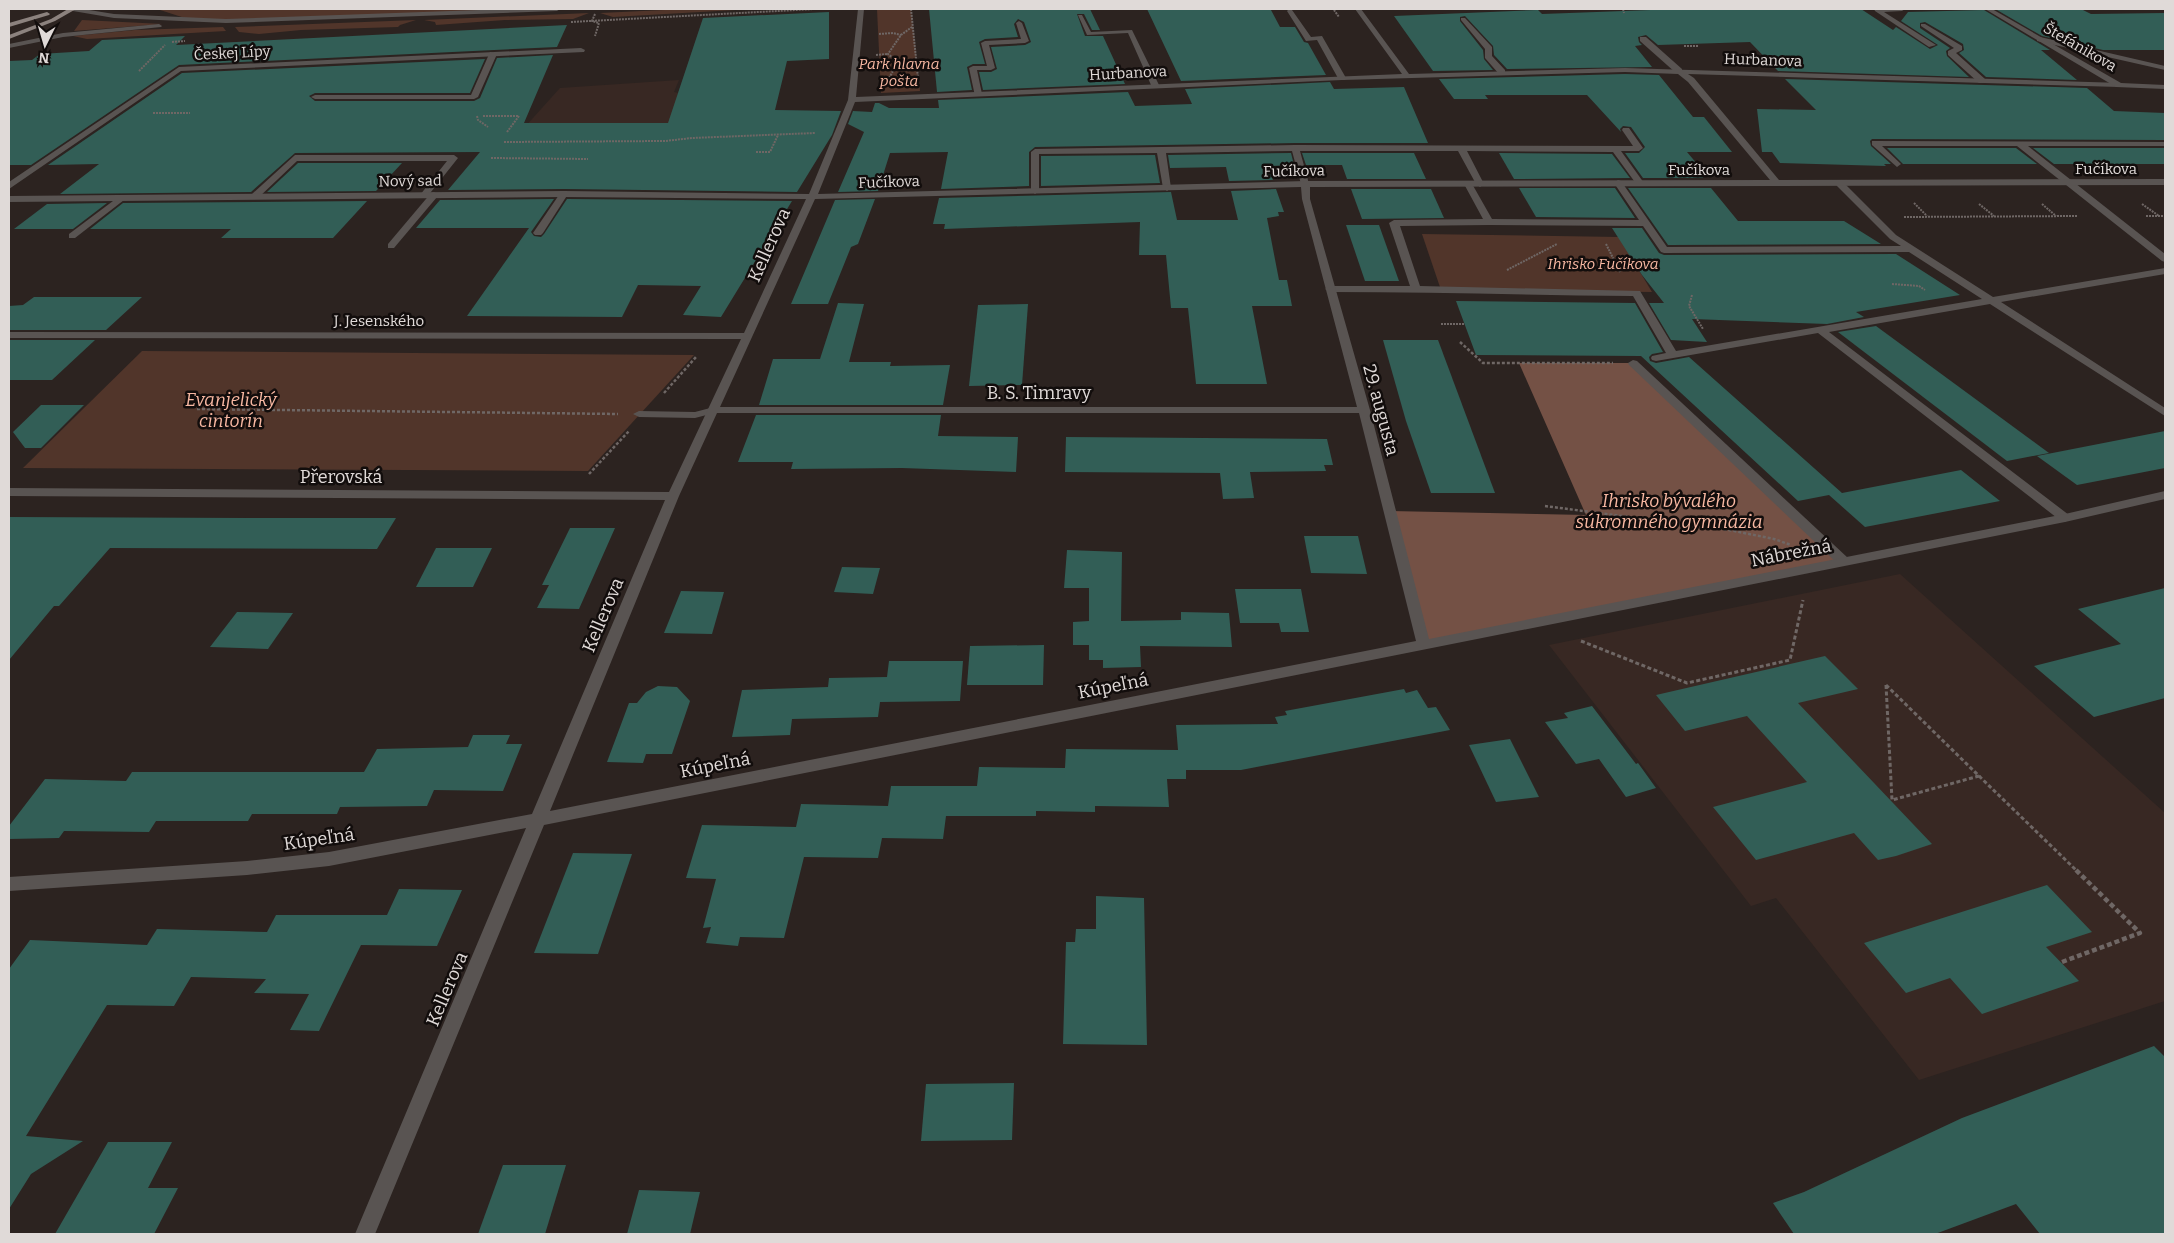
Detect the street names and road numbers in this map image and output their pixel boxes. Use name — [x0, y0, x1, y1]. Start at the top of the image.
street label: Štefánikova — [2040, 19, 2120, 75]
street label: Českej Lípy — [193, 42, 271, 64]
street label: Hurbanova — [1724, 50, 1802, 70]
street label: Hurbanova — [1089, 62, 1167, 84]
street label: Fučíkova — [2075, 160, 2137, 178]
street label: Fučíkova — [1263, 161, 1325, 181]
street label: Fučíkova — [1668, 161, 1730, 179]
street label: Nový sad — [378, 171, 442, 191]
street label: Fučíkova — [858, 172, 920, 192]
street label: Kellerova — [743, 205, 795, 285]
street label: J. Jesenského — [333, 312, 424, 330]
street label: 29. augusta — [1358, 362, 1404, 458]
street label: B. S. Timravy — [987, 382, 1092, 404]
street label: Přerovská — [300, 466, 382, 488]
street label: Nábrežná — [1749, 534, 1833, 572]
street label: Kellerova — [578, 574, 629, 655]
street label: Kúpeľná — [1076, 668, 1150, 704]
street label: Kúpeľná — [678, 747, 752, 783]
street label: Kúpeľná — [282, 823, 356, 855]
street label: Kellerova — [422, 948, 473, 1029]

